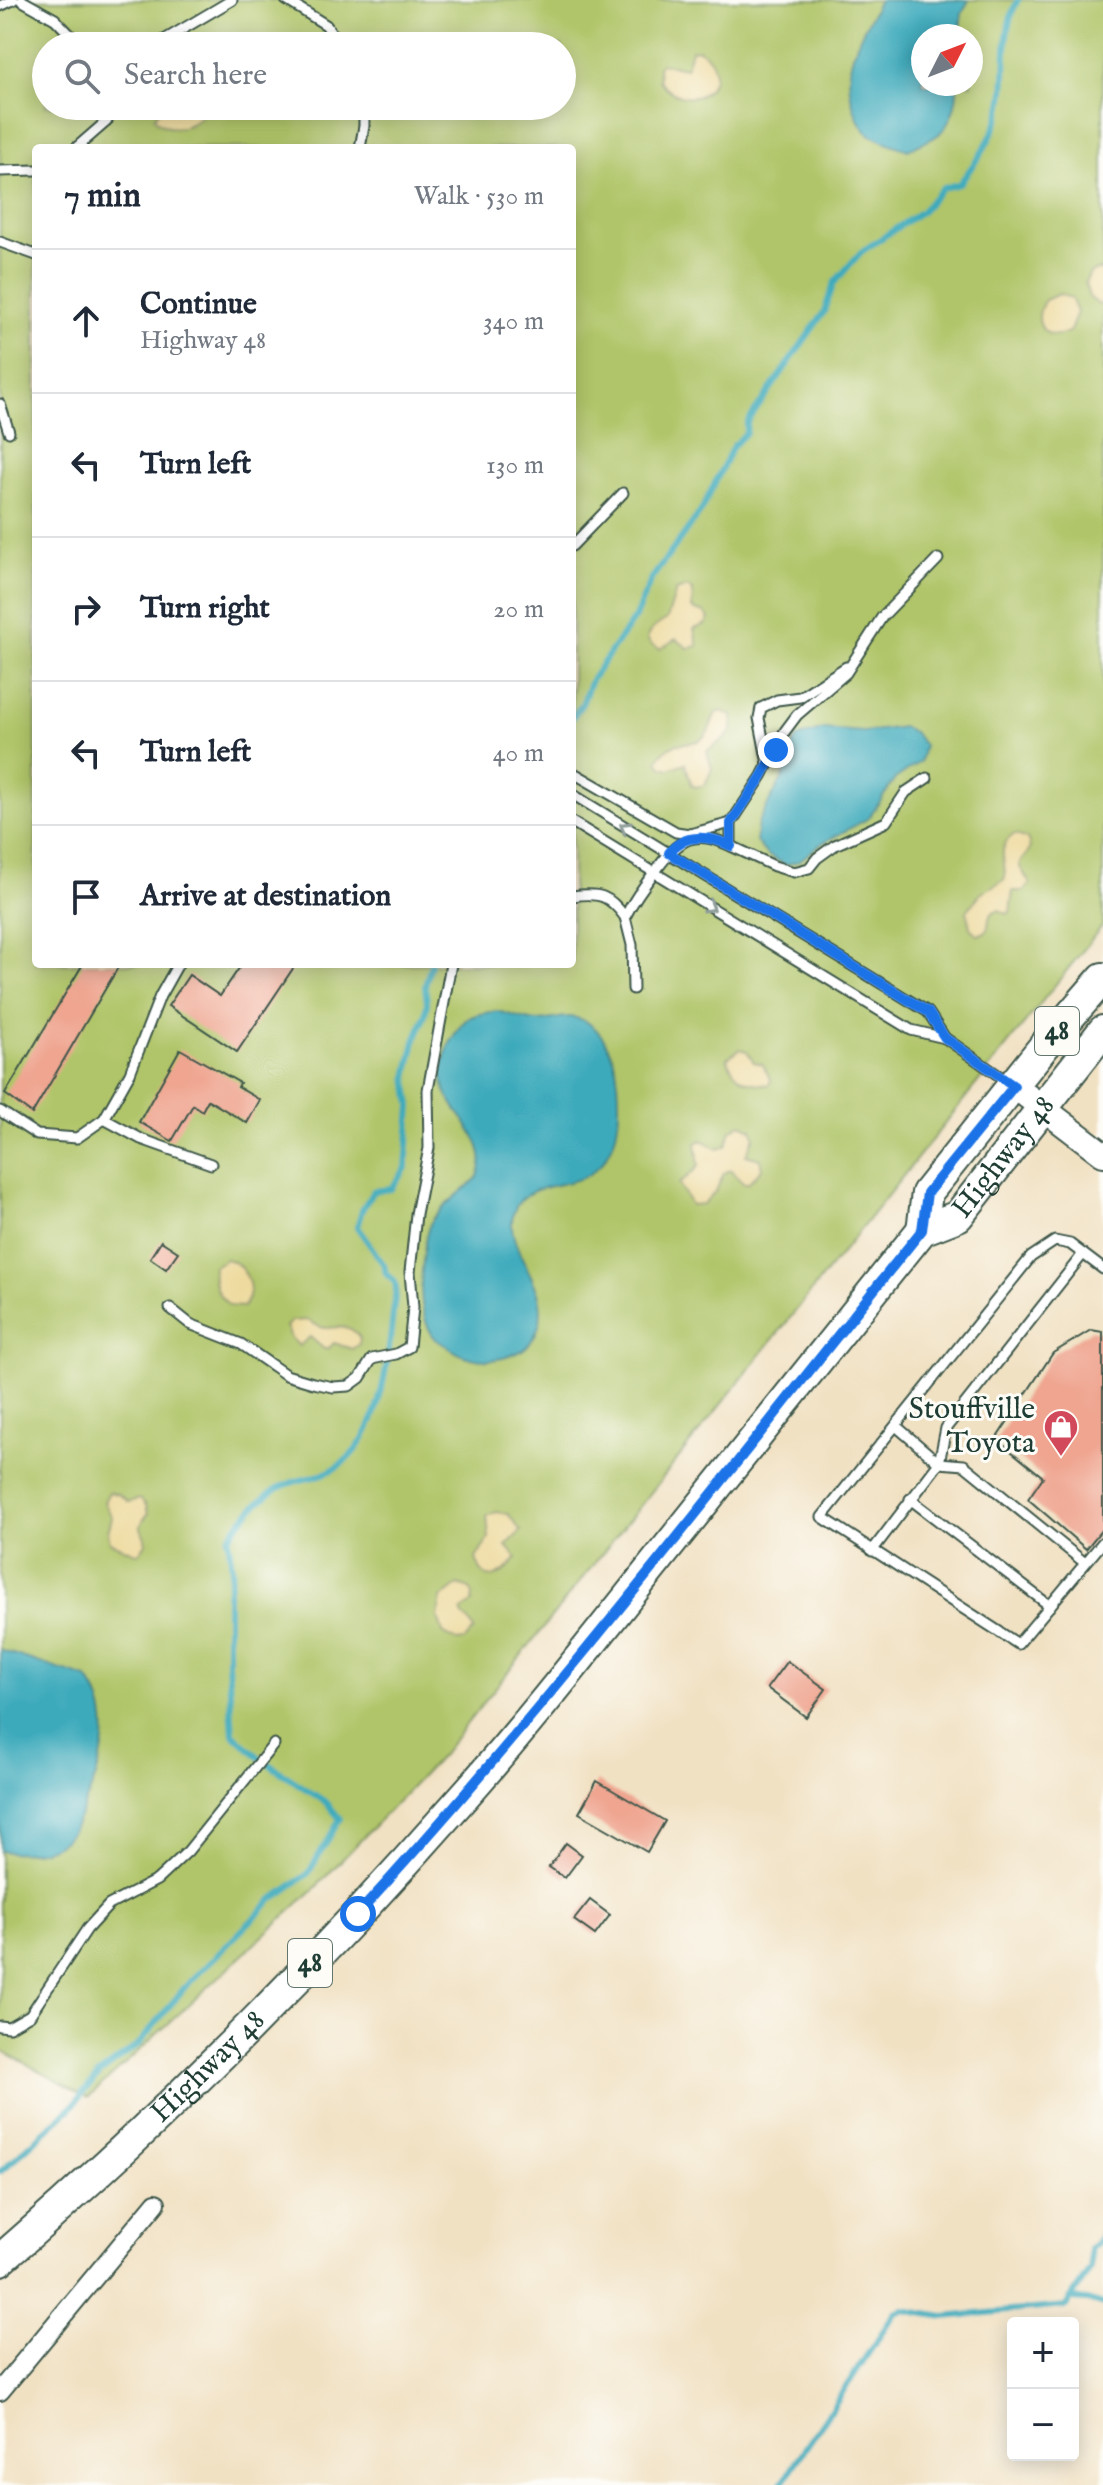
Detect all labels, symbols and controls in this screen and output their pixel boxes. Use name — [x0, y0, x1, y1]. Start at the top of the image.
north arrow — [911, 24, 983, 96]
search box — [32, 32, 576, 120]
icon: search — [60, 54, 104, 98]
text: Search here — [124, 57, 267, 95]
text: 7 min — [64, 175, 141, 218]
text: Walk · 530 m — [414, 180, 544, 213]
text: Continue — [140, 286, 257, 324]
icon: ahead — [64, 299, 108, 343]
text: 340 m — [483, 305, 544, 338]
text: Highway 48 — [140, 324, 266, 357]
icon: left — [64, 443, 108, 487]
text: Turn left — [140, 446, 251, 484]
text: 130 m — [486, 449, 544, 482]
icon: right — [64, 587, 108, 631]
text: Turn right — [140, 590, 270, 628]
text: 20 m — [493, 593, 544, 626]
icon: left — [64, 731, 108, 775]
route end — [758, 732, 794, 768]
text: Turn left — [140, 734, 251, 772]
text: 40 m — [493, 737, 544, 770]
one-way arrow — [619, 821, 634, 836]
icon: arrive — [64, 875, 108, 919]
text: Arrive at destination — [140, 878, 391, 916]
one-way arrow — [701, 897, 716, 913]
road number: 48 — [1035, 1007, 1079, 1055]
street label: Highway 48 — [944, 1088, 1064, 1226]
place label: Stouffville Toyota — [909, 1391, 1035, 1463]
shop icon: Stouffville Toyota — [1042, 1408, 1080, 1458]
route start — [340, 1896, 376, 1932]
road number: 48 — [288, 1939, 332, 1987]
street label: Highway 48 — [143, 2003, 274, 2132]
map controls — [1007, 2317, 1079, 2461]
button: + — [1007, 2317, 1079, 2389]
button: − — [1007, 2389, 1079, 2461]

